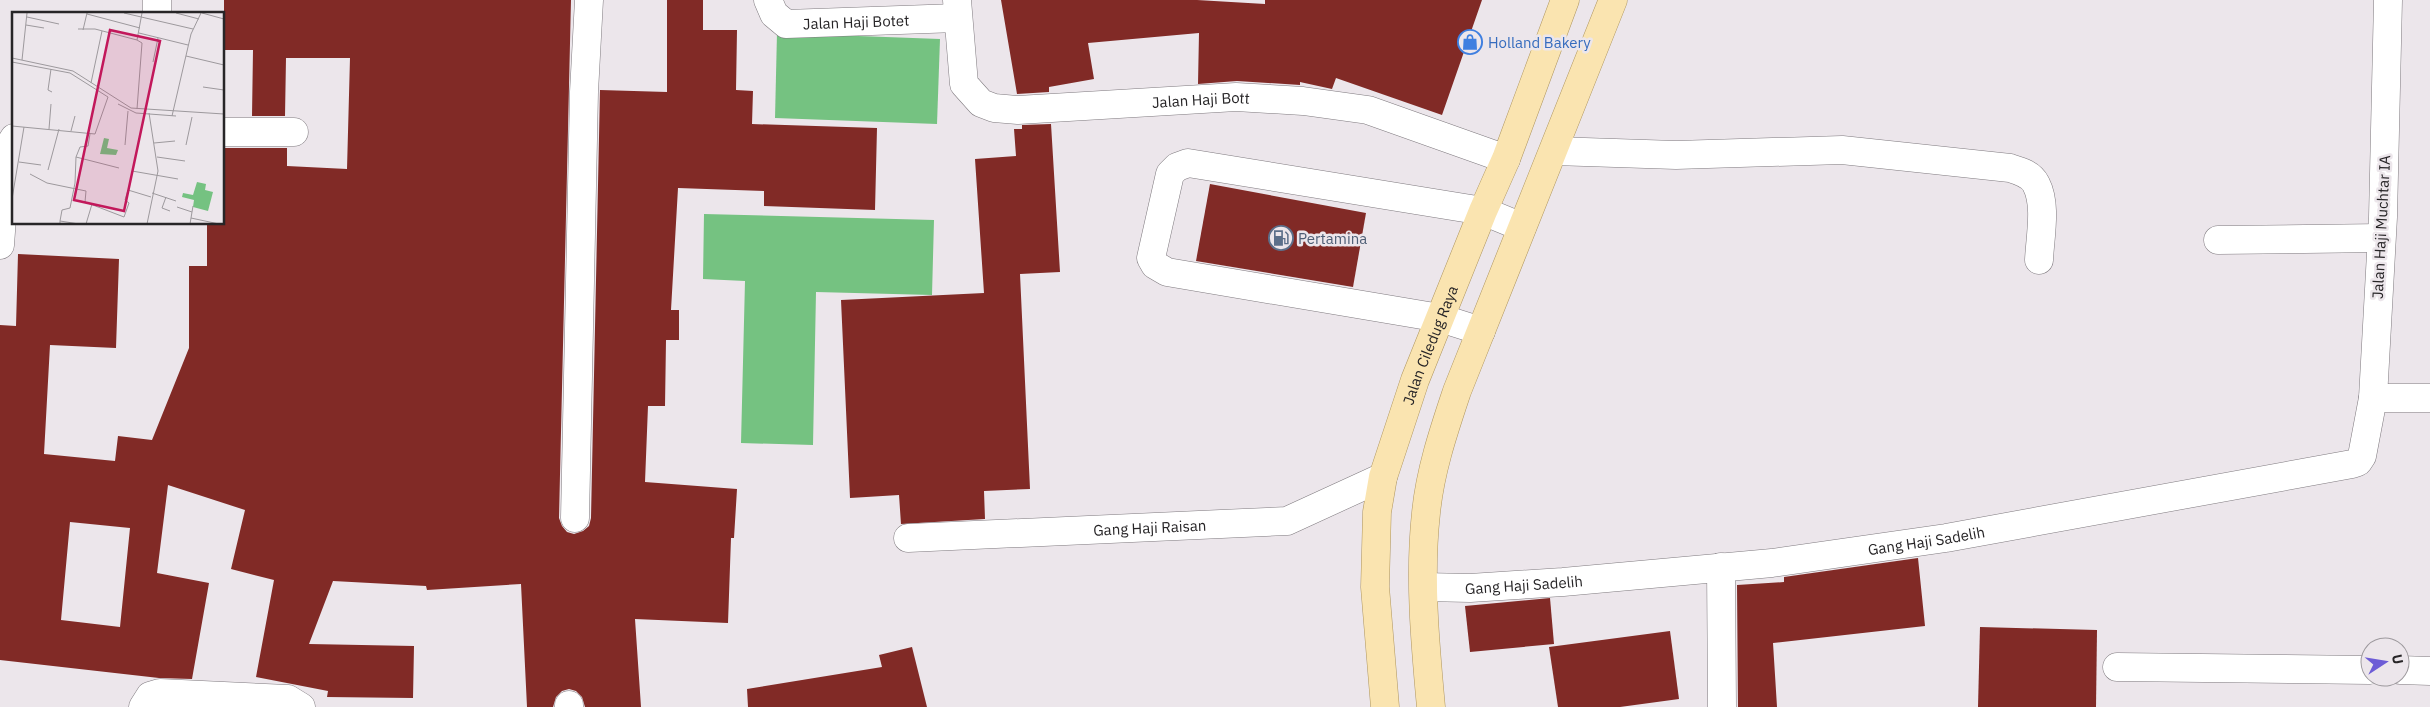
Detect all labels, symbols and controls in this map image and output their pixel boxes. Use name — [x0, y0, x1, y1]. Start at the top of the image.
street label: Jalan Haji Botet — [803, 10, 910, 33]
inset map — [12, 12, 225, 225]
shop icon: Holland Bakery — [1457, 29, 1483, 55]
place label: Holland Bakery — [1488, 33, 1591, 52]
street label: Jalan Haji Bott — [1151, 87, 1250, 111]
street label: Jalan Haji Muchtar IA — [2368, 154, 2394, 299]
fuel station icon: Pertamina — [1268, 225, 1294, 251]
place label: Pertamina — [1298, 229, 1367, 248]
street label: Jalan Ciledug Raya — [1398, 283, 1462, 407]
street label: Gang Haji Raisan — [1093, 515, 1207, 539]
street label: Gang Haji Sadelih — [1866, 522, 1986, 559]
street label: Gang Haji Sadelih — [1464, 571, 1584, 598]
north arrow — [2360, 637, 2410, 687]
text: U — [2388, 653, 2408, 666]

